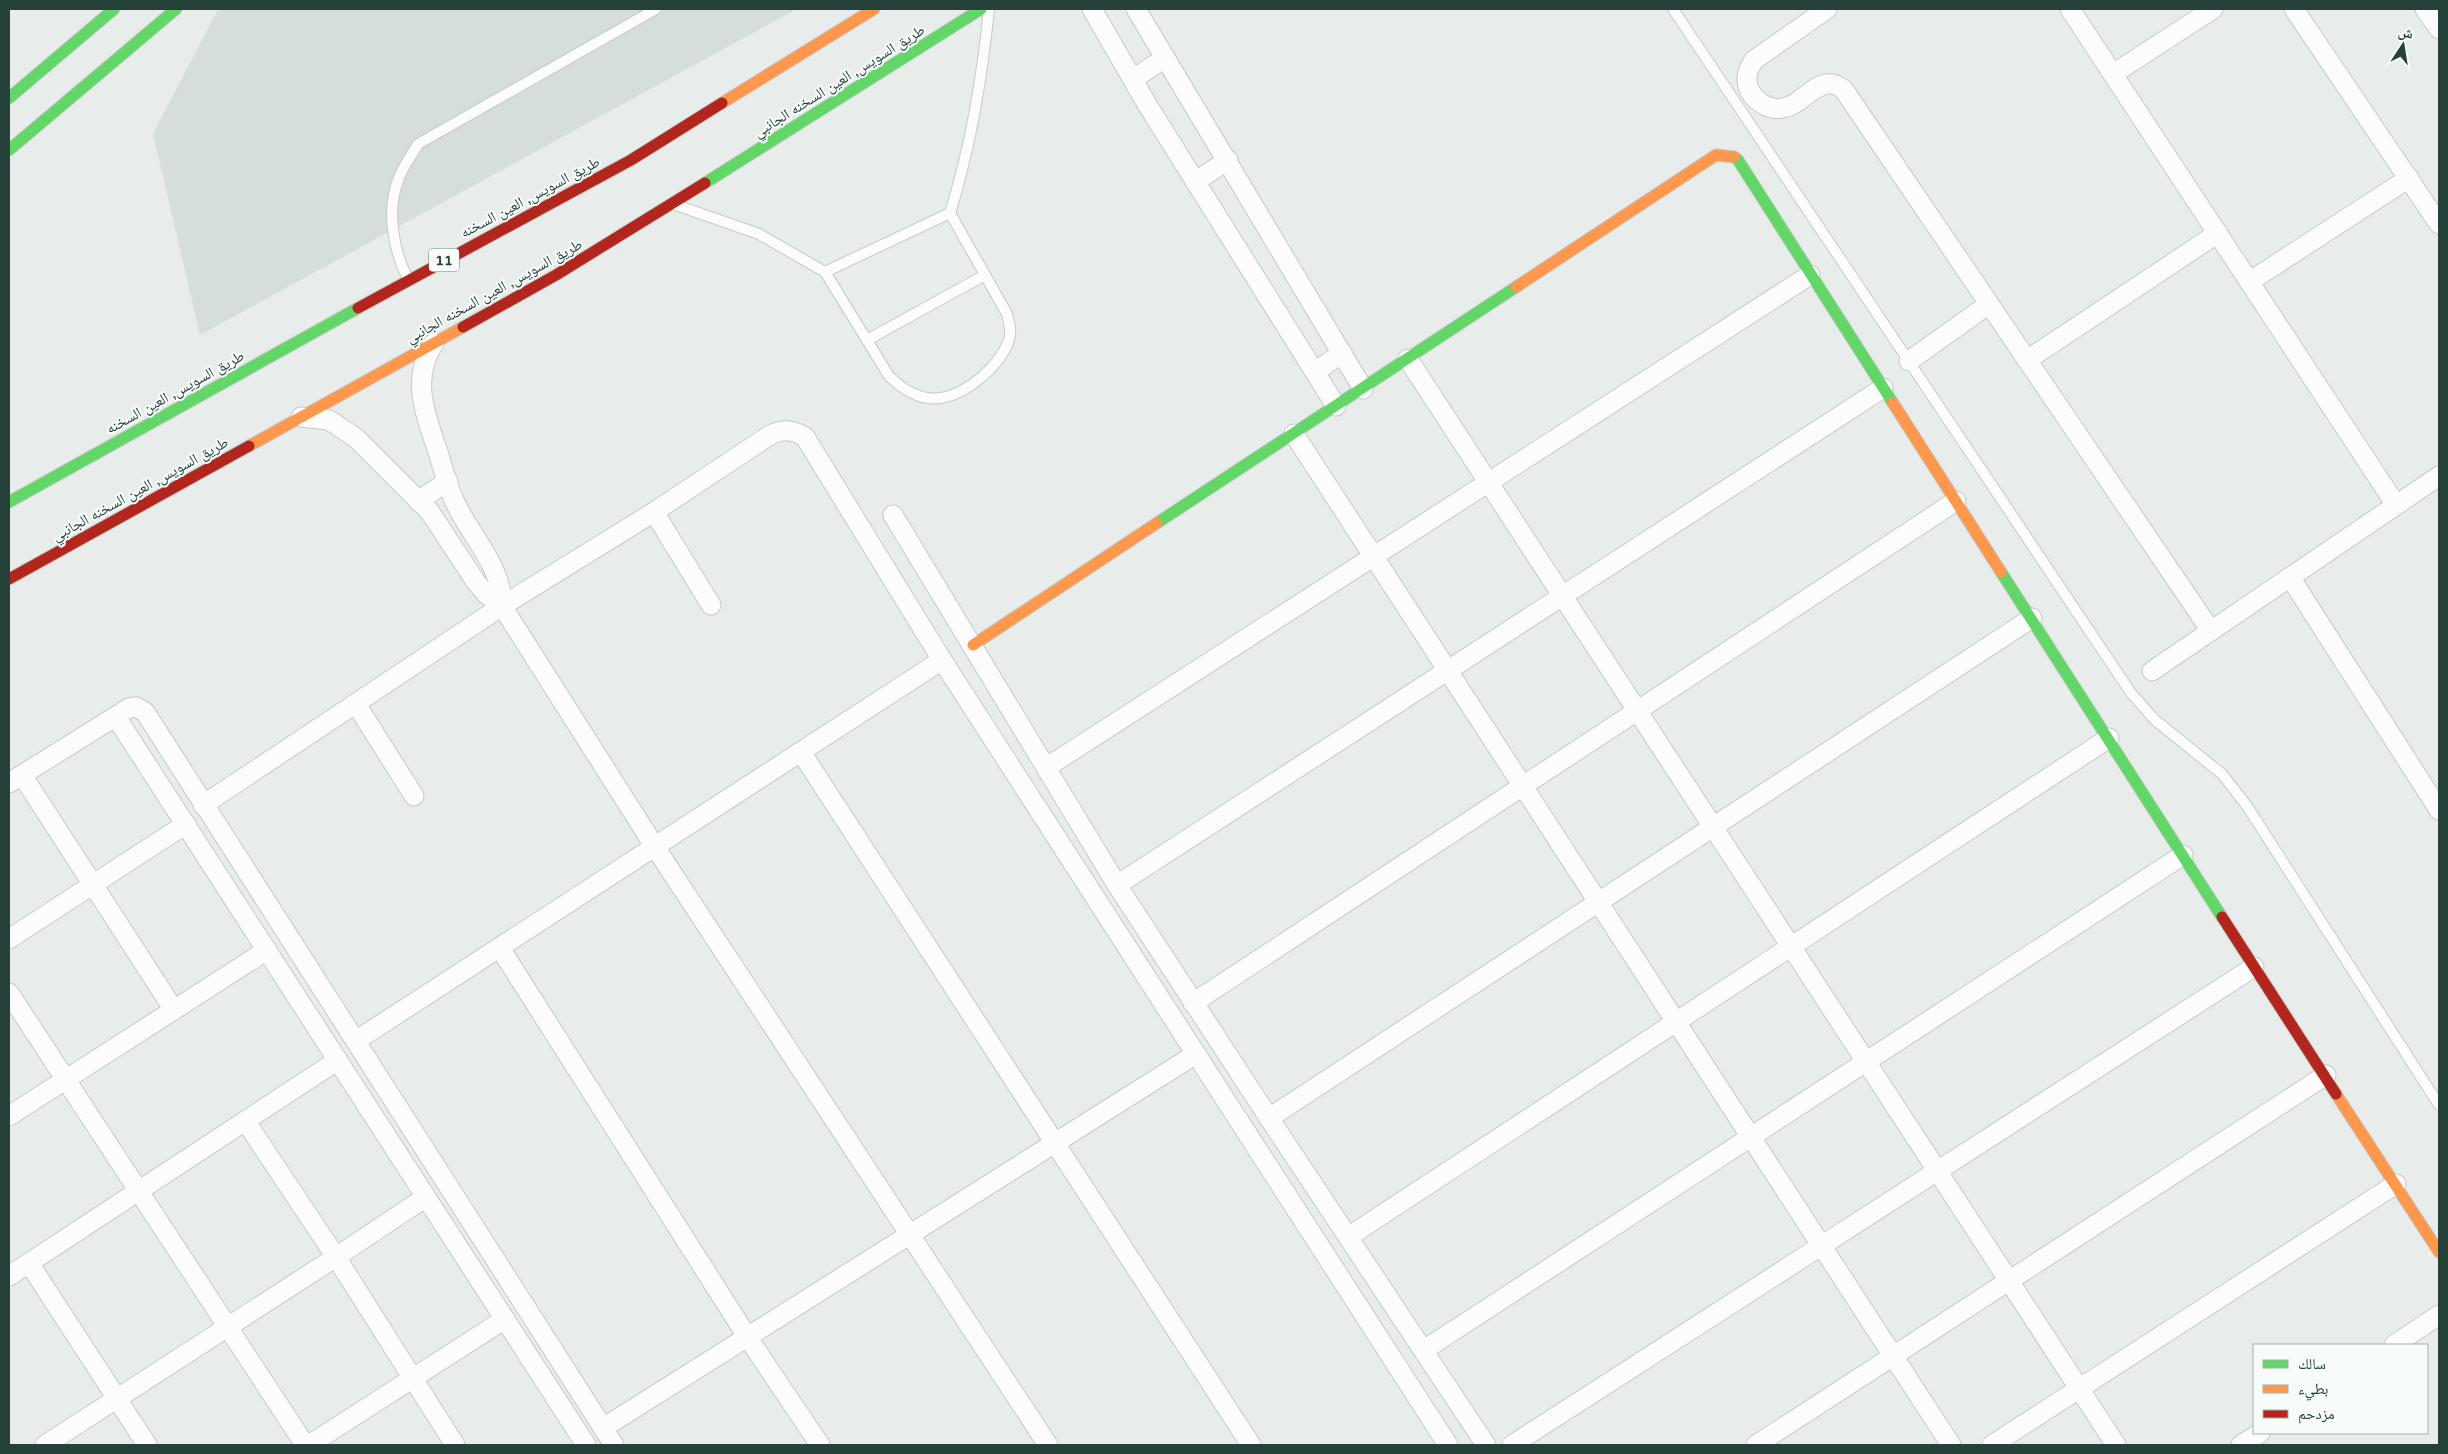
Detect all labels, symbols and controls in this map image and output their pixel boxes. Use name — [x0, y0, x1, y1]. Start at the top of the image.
north arrow — [2378, 20, 2428, 70]
street label: طريق السويس, العين السخنه الجانبي — [750, 21, 930, 144]
text: ش — [2397, 23, 2415, 43]
street label: طريق السويس, العين السخنه — [457, 153, 603, 242]
street label: طريق السويس, العين السخنه الجانبي — [403, 235, 587, 349]
road number: 11 — [429, 248, 459, 272]
street label: طريق السويس, العين السخنه — [103, 346, 248, 438]
street label: طريق السويس, العين السخنه الجانبي — [49, 433, 233, 547]
legend — [2253, 1344, 2428, 1434]
text: سالك — [2298, 1355, 2326, 1373]
text: بطيء — [2298, 1380, 2328, 1401]
text: مزدحم — [2298, 1405, 2335, 1424]

